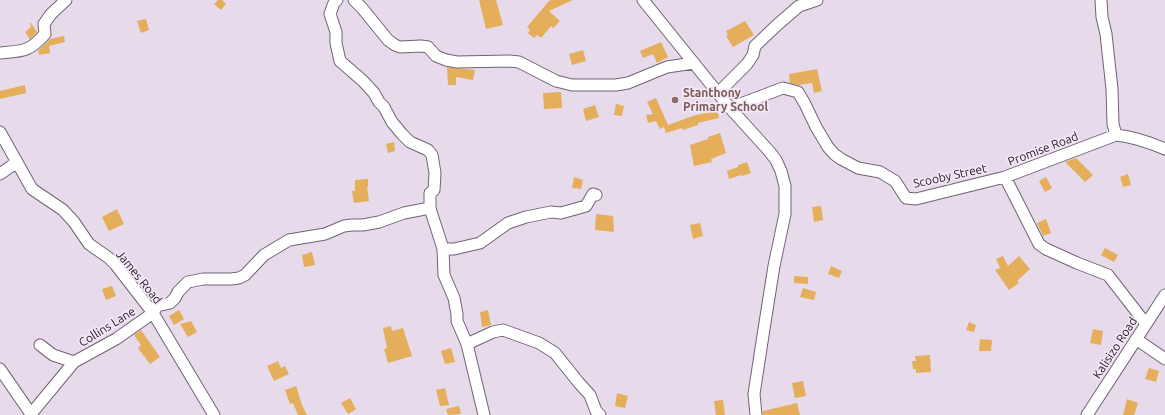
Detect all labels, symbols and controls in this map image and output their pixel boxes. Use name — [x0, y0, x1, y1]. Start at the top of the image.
place label: Stanthony Primary School — [683, 86, 768, 114]
marker: Stanthony Primary School — [670, 95, 680, 105]
street label: Promise Road — [1006, 129, 1080, 169]
street label: Scooby Street — [912, 161, 988, 191]
street label: James Road — [113, 247, 165, 307]
street label: Collins Lane — [76, 304, 138, 350]
street label: Kalisizo Road — [1090, 315, 1140, 381]

